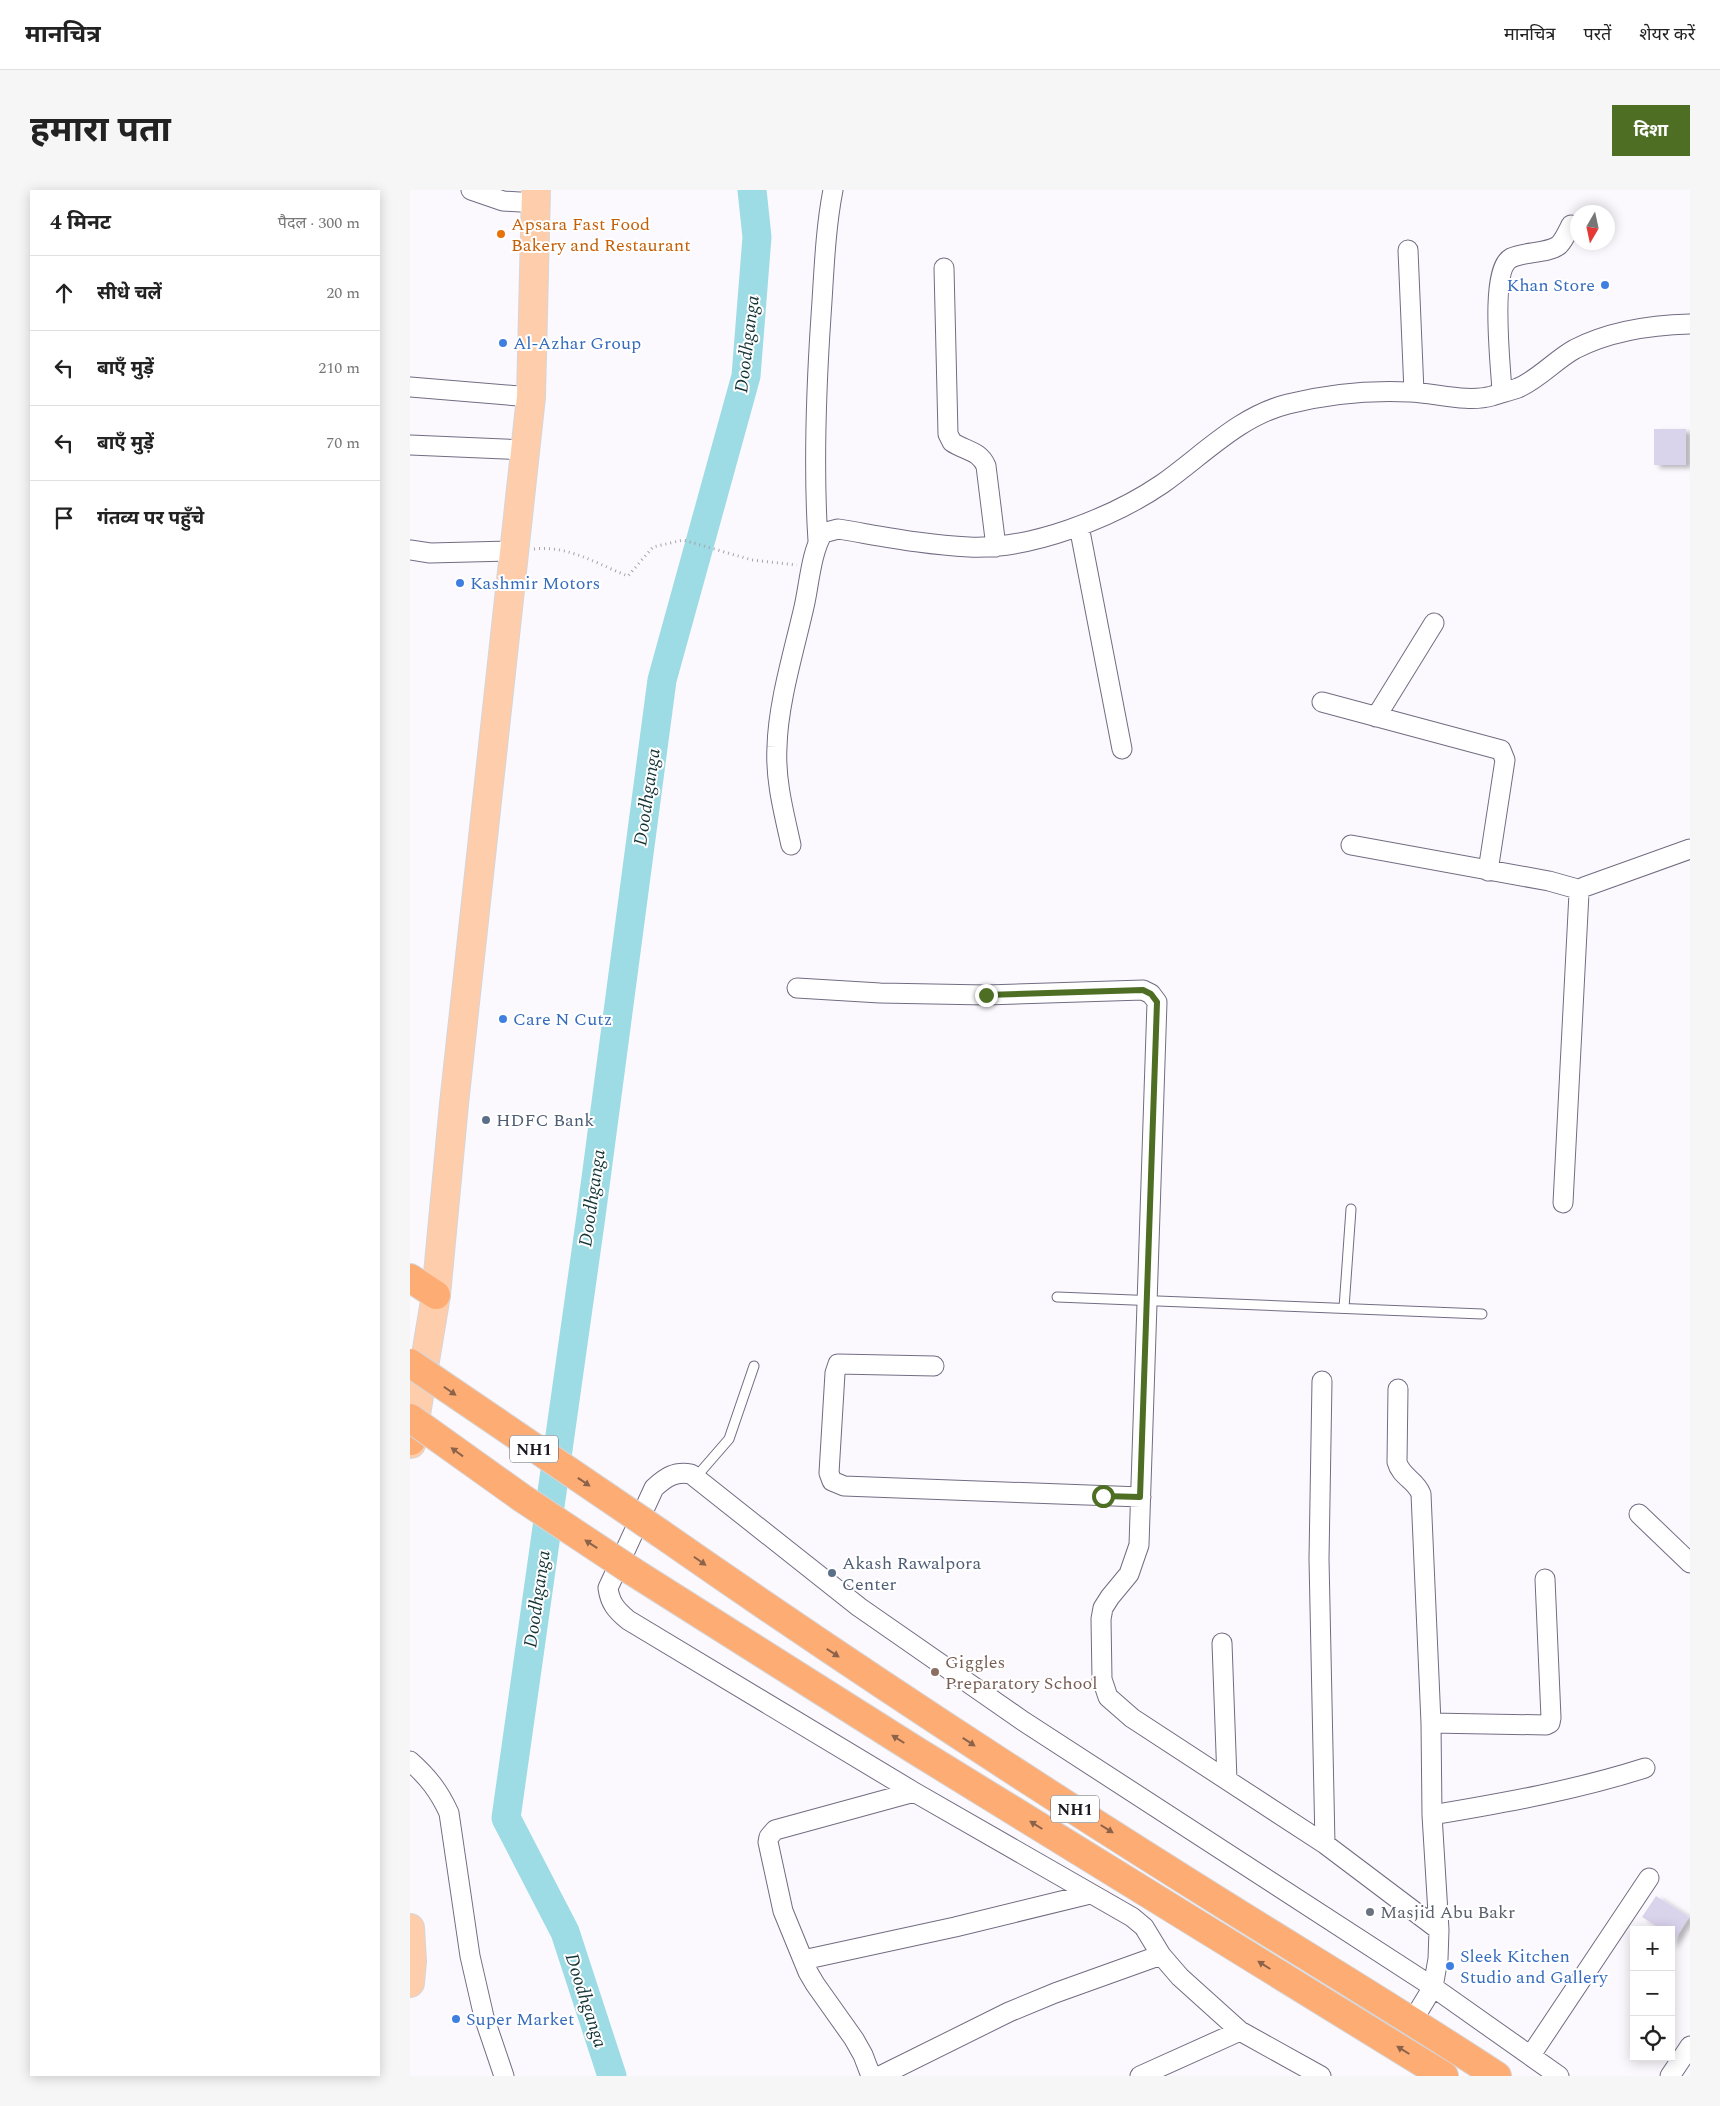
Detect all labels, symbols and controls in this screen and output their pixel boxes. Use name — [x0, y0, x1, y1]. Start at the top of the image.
text: मानचित्र — [25, 17, 101, 53]
text: मानचित्र — [1504, 21, 1555, 48]
text: परतें — [1583, 21, 1611, 48]
text: शेयर करें — [1639, 21, 1695, 48]
text: हमारा पता — [30, 104, 171, 157]
button: दिशा — [1612, 105, 1690, 156]
north arrow — [1570, 205, 1615, 250]
text: 4 मिनट — [50, 207, 111, 239]
text: पैदल · 300 m — [278, 211, 360, 235]
place label: Apsara Fast Food Bakery and Restaurant — [511, 211, 691, 259]
marker: Apsara Fast Food Bakery and Restaurant — [495, 228, 507, 240]
place label: Khan Store — [1507, 272, 1595, 299]
icon: ahead — [50, 279, 78, 307]
text: सीधे चलें — [97, 279, 162, 308]
marker: Khan Store — [1599, 279, 1611, 291]
text: 20 m — [326, 281, 360, 305]
water label: Doodhganga — [727, 293, 768, 395]
place label: Al-Azhar Group — [513, 330, 641, 357]
marker: Al-Azhar Group — [497, 337, 509, 349]
icon: left — [50, 354, 78, 382]
text: बाएँ मुड़ें — [97, 354, 154, 383]
text: 210 m — [318, 356, 360, 380]
icon: left — [50, 429, 78, 457]
text: बाएँ मुड़ें — [97, 429, 154, 458]
text: 70 m — [326, 431, 360, 455]
icon: arrive — [50, 504, 78, 532]
text: गंतव्य पर पहुँचे — [97, 504, 204, 533]
place label: Kashmir Motors — [470, 570, 600, 597]
marker: Kashmir Motors — [454, 577, 466, 589]
water label: Doodhganga — [626, 746, 669, 848]
route end — [975, 984, 998, 1007]
place label: Care N Cutz — [513, 1006, 612, 1033]
marker: Care N Cutz — [497, 1013, 509, 1025]
place label: HDFC Bank — [496, 1107, 594, 1134]
marker: HDFC Bank — [480, 1114, 492, 1126]
water label: Doodhganga — [571, 1147, 614, 1249]
one-way arrow — [443, 1386, 457, 1396]
road number: NH1 — [510, 1436, 558, 1462]
one-way arrow — [450, 1447, 464, 1457]
one-way arrow — [578, 1477, 591, 1487]
route start — [1092, 1485, 1115, 1508]
one-way arrow — [585, 1539, 598, 1549]
water label: Doodhganga — [516, 1548, 559, 1650]
place label: Akash Rawalpora Center — [842, 1550, 981, 1598]
one-way arrow — [693, 1556, 707, 1566]
marker: Akash Rawalpora Center — [826, 1567, 838, 1579]
one-way arrow — [827, 1648, 840, 1658]
place label: Giggles Preparatory School — [945, 1649, 1098, 1697]
marker: Giggles Preparatory School — [929, 1666, 941, 1678]
one-way arrow — [892, 1735, 905, 1744]
one-way arrow — [963, 1738, 976, 1747]
road number: NH1 — [1051, 1796, 1099, 1822]
one-way arrow — [1030, 1820, 1043, 1830]
one-way arrow — [1100, 1825, 1113, 1834]
place label: Masjid Abu Bakr — [1380, 1899, 1515, 1926]
marker: Masjid Abu Bakr — [1364, 1906, 1376, 1918]
map controls — [1630, 1926, 1675, 2061]
button: + — [1630, 1926, 1675, 1971]
place label: Sleek Kitchen Studio and Gallery — [1460, 1943, 1609, 1991]
water label: Doodhganga — [557, 1949, 615, 2052]
one-way arrow — [1258, 1960, 1271, 1970]
marker: Sleek Kitchen Studio and Gallery — [1444, 1960, 1456, 1972]
button: − — [1630, 1971, 1675, 2016]
place label: Super Market — [466, 2006, 574, 2033]
marker: Super Market — [450, 2013, 462, 2025]
button: locate — [1630, 2016, 1675, 2061]
one-way arrow — [1396, 2045, 1409, 2054]

